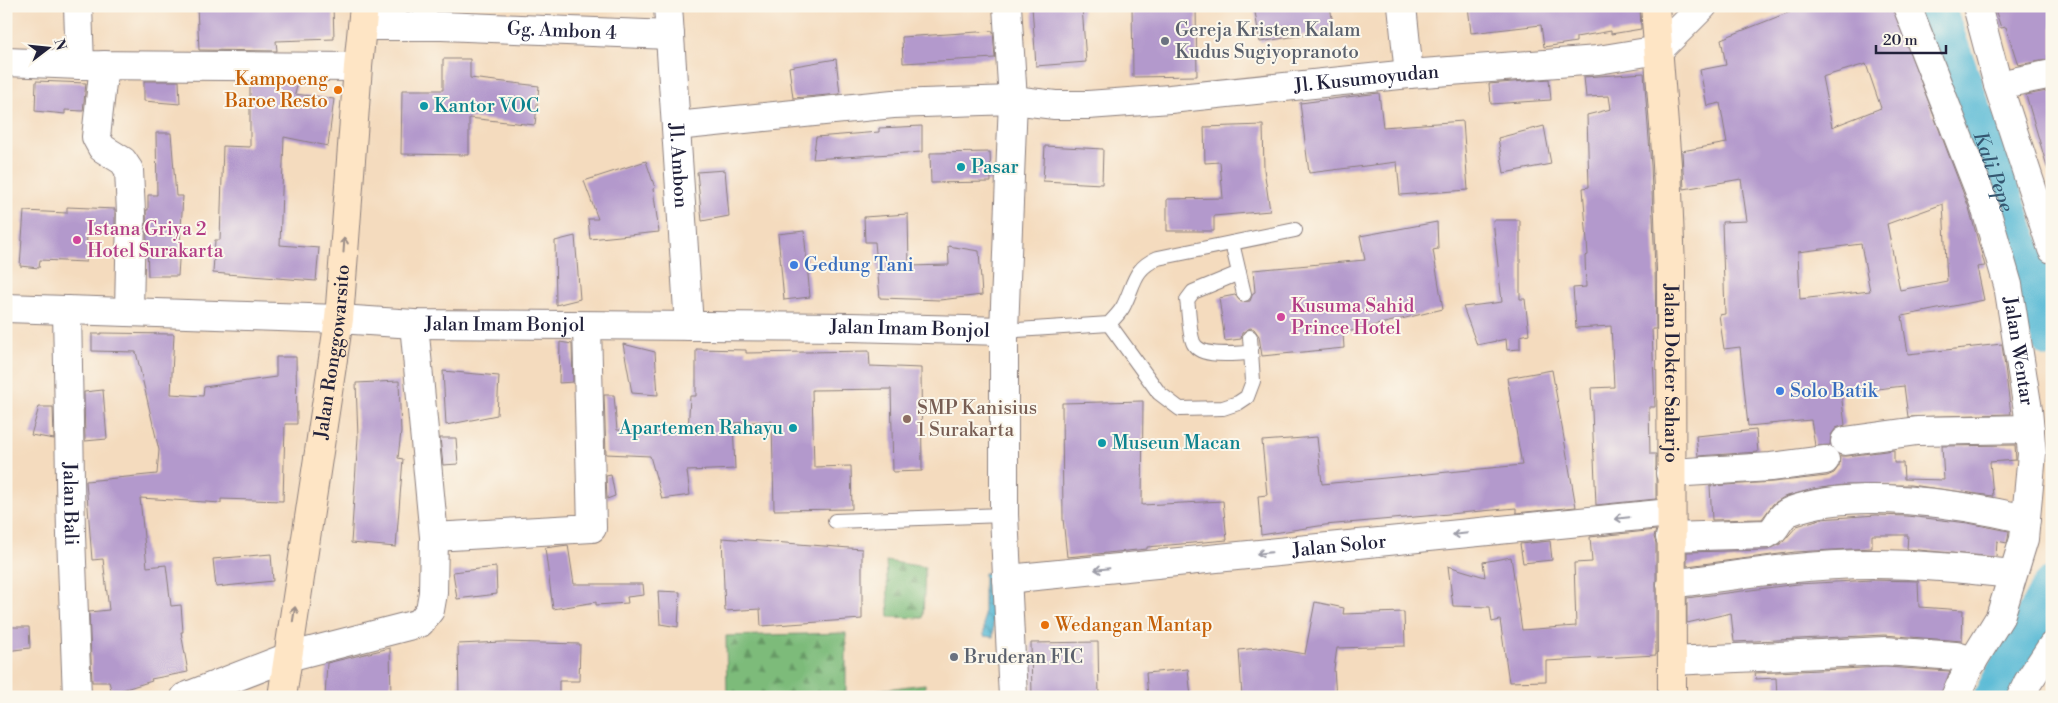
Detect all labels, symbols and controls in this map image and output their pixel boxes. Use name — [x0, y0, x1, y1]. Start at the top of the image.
street label: Gg. Ambon 4 — [507, 17, 617, 45]
place label: Gereja Kristen Kalam Kudus Sugiyopranoto — [1175, 18, 1361, 64]
north arrow — [22, 22, 72, 72]
scale bar — [1876, 22, 1946, 54]
text: 20 m — [1883, 31, 1918, 50]
marker: Gereja Kristen Kalam Kudus Sugiyopranoto — [1159, 35, 1171, 47]
text: N — [49, 37, 70, 52]
street label: Jl. Kusumoyudan — [1292, 60, 1440, 98]
place label: Kampoeng Baroe Resto — [224, 67, 328, 113]
marker: Kampoeng Baroe Resto — [332, 84, 344, 96]
place label: Kantor VOC — [434, 94, 539, 118]
marker: Kantor VOC — [418, 100, 430, 112]
street label: Jl. Ambon — [664, 121, 693, 209]
water label: Kali Pepe — [1967, 128, 2019, 216]
place label: Pasar — [971, 155, 1019, 179]
marker: Pasar — [955, 161, 967, 173]
place label: Istana Griya 2 Hotel Surakarta — [87, 217, 224, 263]
marker: Istana Griya 2 Hotel Surakarta — [71, 234, 83, 246]
one-way arrow — [340, 237, 349, 253]
place label: Gedung Tani — [804, 253, 914, 277]
marker: Gedung Tani — [788, 259, 800, 271]
street label: Jalan Ronggowarsito — [309, 264, 355, 442]
street label: Jalan Dokter Saharjo — [1659, 283, 1683, 463]
place label: Kusuma Sahid Prince Hotel — [1291, 294, 1414, 340]
street label: Jalan Wentar — [1998, 294, 2039, 407]
marker: Kusuma Sahid Prince Hotel — [1275, 311, 1287, 323]
street label: Jalan Imam Bonjol — [423, 312, 585, 337]
street label: Jalan Imam Bonjol — [828, 315, 990, 343]
place label: Solo Batik — [1790, 379, 1879, 403]
marker: Solo Batik — [1774, 385, 1786, 397]
place label: SMP Kanisius 1 Surakarta — [917, 396, 1037, 442]
marker: SMP Kanisius 1 Surakarta — [901, 413, 913, 425]
place label: Apartemen Rahayu — [618, 416, 783, 440]
marker: Apartemen Rahayu — [787, 422, 799, 434]
place label: Museun Macan — [1112, 431, 1241, 455]
marker: Museun Macan — [1096, 437, 1108, 449]
street label: Jalan Bali — [58, 461, 83, 546]
one-way arrow — [1614, 513, 1630, 523]
street label: Jalan Solor — [1290, 529, 1387, 563]
one-way arrow — [1452, 529, 1468, 539]
one-way arrow — [1256, 548, 1272, 558]
one-way arrow — [1094, 564, 1110, 574]
one-way arrow — [290, 606, 300, 622]
place label: Wedangan Mantap — [1054, 613, 1212, 637]
marker: Wedangan Mantap — [1039, 619, 1051, 631]
place label: Bruderan FIC — [963, 645, 1083, 669]
marker: Bruderan FIC — [948, 651, 960, 663]

